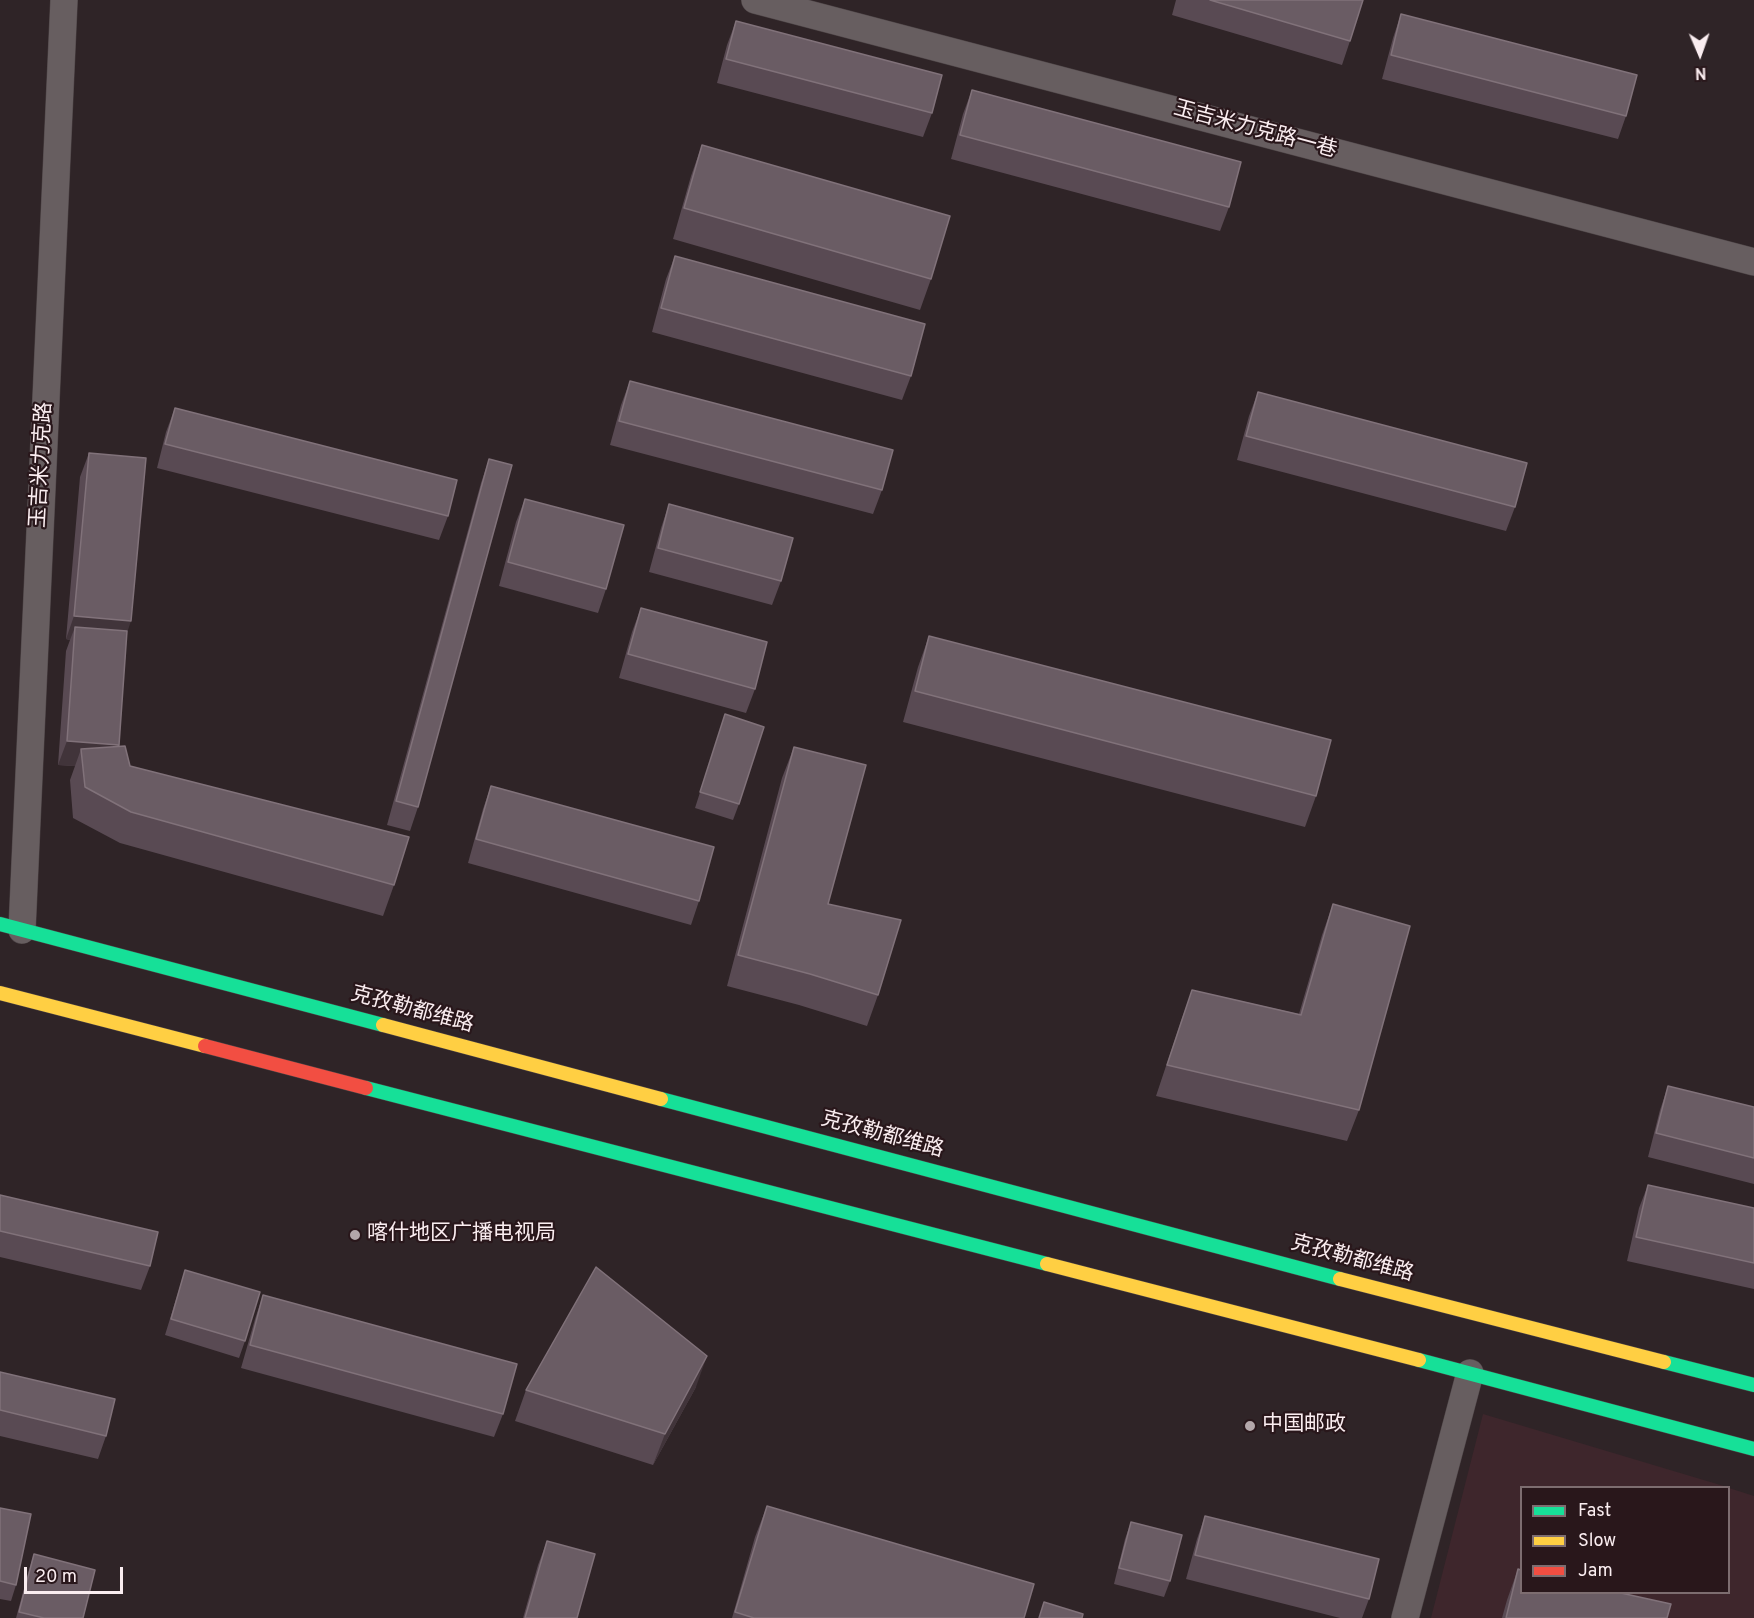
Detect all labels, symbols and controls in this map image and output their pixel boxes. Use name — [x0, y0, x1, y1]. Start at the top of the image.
north arrow — [1670, 24, 1730, 84]
text: N — [1695, 62, 1707, 82]
street label: 玉吉米力克路一巷 — [1171, 97, 1339, 165]
street label: 玉吉米力克路 — [27, 401, 59, 529]
street label: 克孜勒都维路 — [348, 983, 476, 1039]
street label: 克孜勒都维路 — [818, 1108, 946, 1164]
place label: 喀什地区广播电视局 — [367, 1222, 556, 1248]
marker: 喀什地区广播电视局 — [348, 1228, 362, 1242]
street label: 克孜勒都维路 — [1288, 1232, 1416, 1288]
place label: 中国邮政 — [1262, 1413, 1346, 1439]
marker: 中国邮政 — [1243, 1419, 1257, 1433]
legend — [1520, 1486, 1730, 1594]
text: Fast — [1578, 1500, 1611, 1523]
text: Slow — [1578, 1530, 1616, 1553]
scale bar — [27, 1555, 126, 1593]
text: Jam — [1578, 1560, 1613, 1583]
text: 20 m — [35, 1566, 77, 1589]

